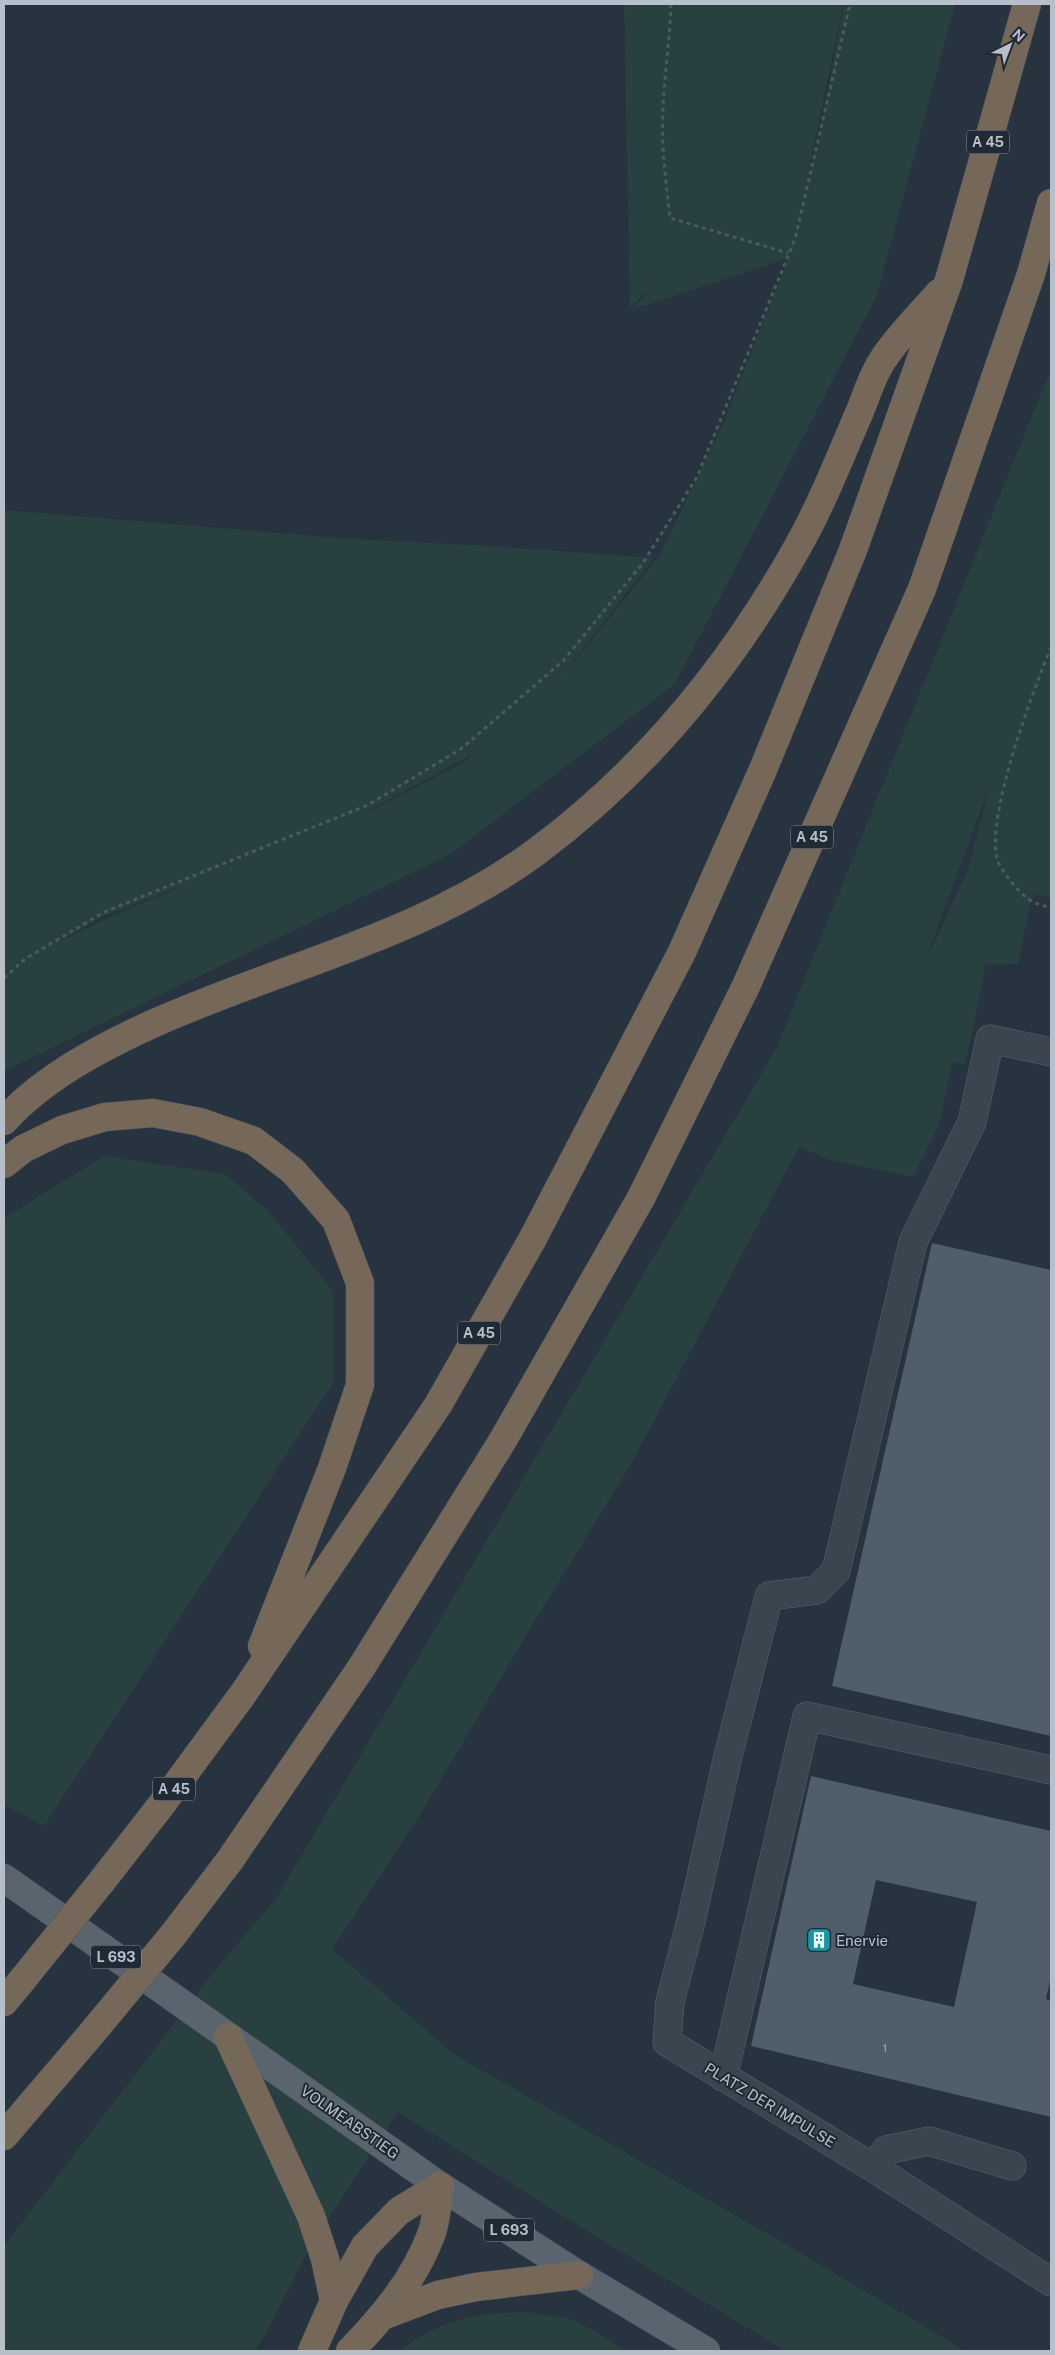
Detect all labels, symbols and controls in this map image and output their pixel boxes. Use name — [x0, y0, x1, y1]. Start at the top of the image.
north arrow — [985, 20, 1035, 70]
text: N — [1009, 26, 1028, 45]
road number: A 45 — [967, 130, 1009, 154]
road number: A 45 — [791, 826, 833, 849]
road number: A 45 — [458, 1322, 500, 1345]
road number: A 45 — [153, 1778, 195, 1800]
building icon: Enervie — [806, 1927, 832, 1953]
place label: Enervie — [836, 1932, 888, 1949]
road number: L 693 — [91, 1945, 141, 1968]
house number: 1 — [883, 2041, 887, 2055]
street label: PLATZ DER IMPULSE — [702, 2059, 838, 2151]
street label: VOLMEABSTIEG — [298, 2082, 402, 2162]
road number: L 693 — [484, 2218, 534, 2242]

